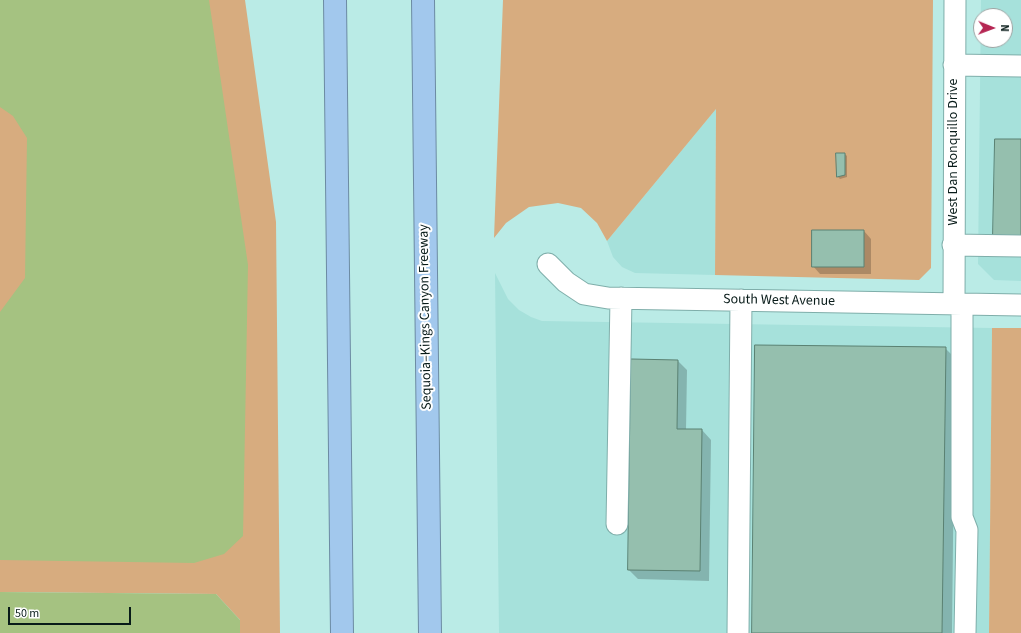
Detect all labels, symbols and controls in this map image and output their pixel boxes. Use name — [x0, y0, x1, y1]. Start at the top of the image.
north arrow — [973, 8, 1013, 48]
text: N — [997, 24, 1012, 32]
street label: West Dan Ronquillo Drive — [946, 79, 962, 225]
street label: Sequoia–Kings Canyon Freeway — [416, 224, 436, 410]
street label: South West Avenue — [723, 292, 835, 310]
scale bar — [10, 599, 133, 625]
text: 50 m — [15, 605, 39, 622]

